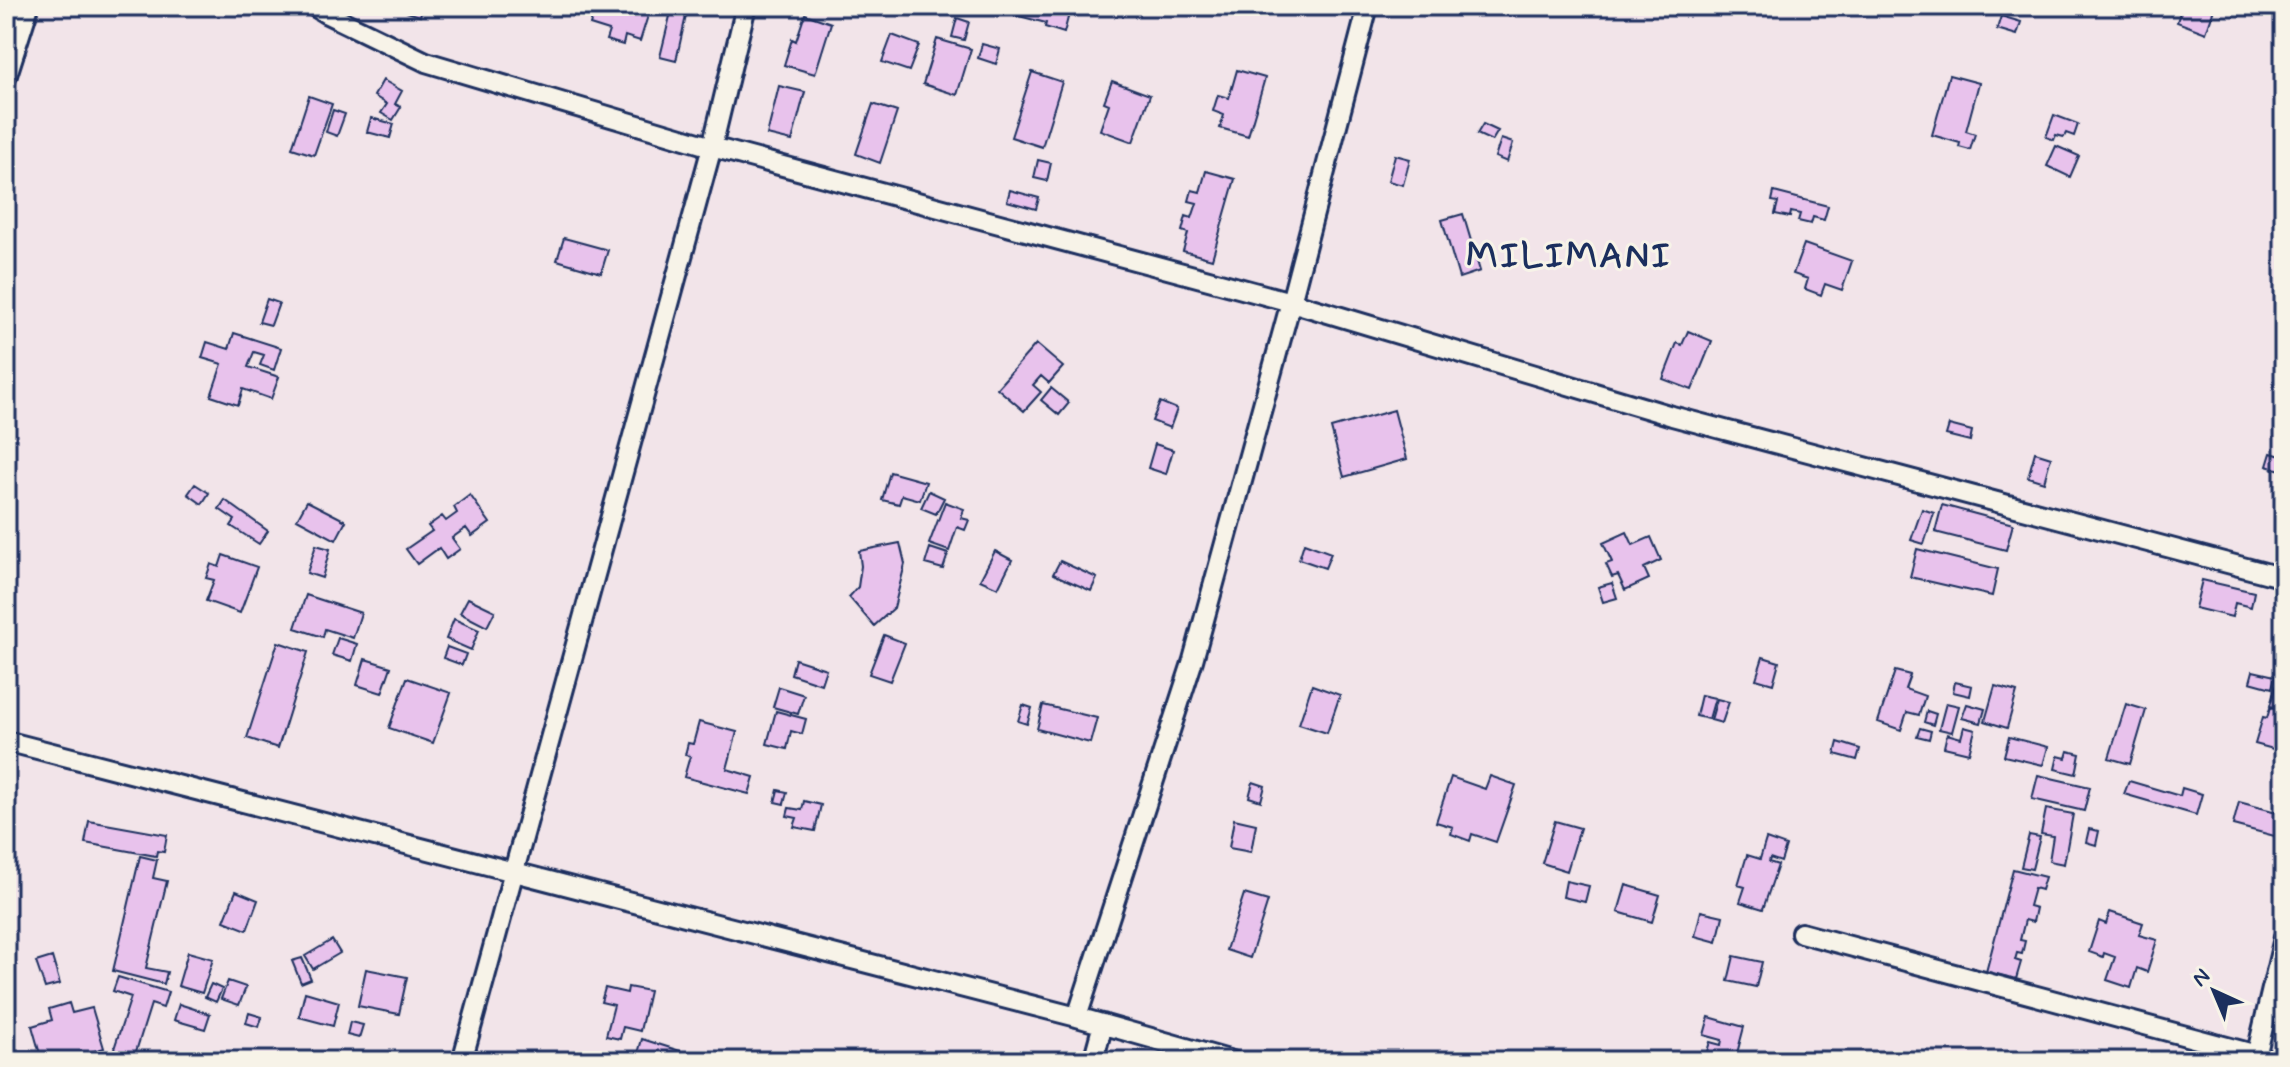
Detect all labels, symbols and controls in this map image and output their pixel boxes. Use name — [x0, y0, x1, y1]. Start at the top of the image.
district label: MILIMANI — [1466, 234, 1672, 281]
north arrow — [2174, 951, 2254, 1031]
text: N — [2186, 963, 2216, 993]

